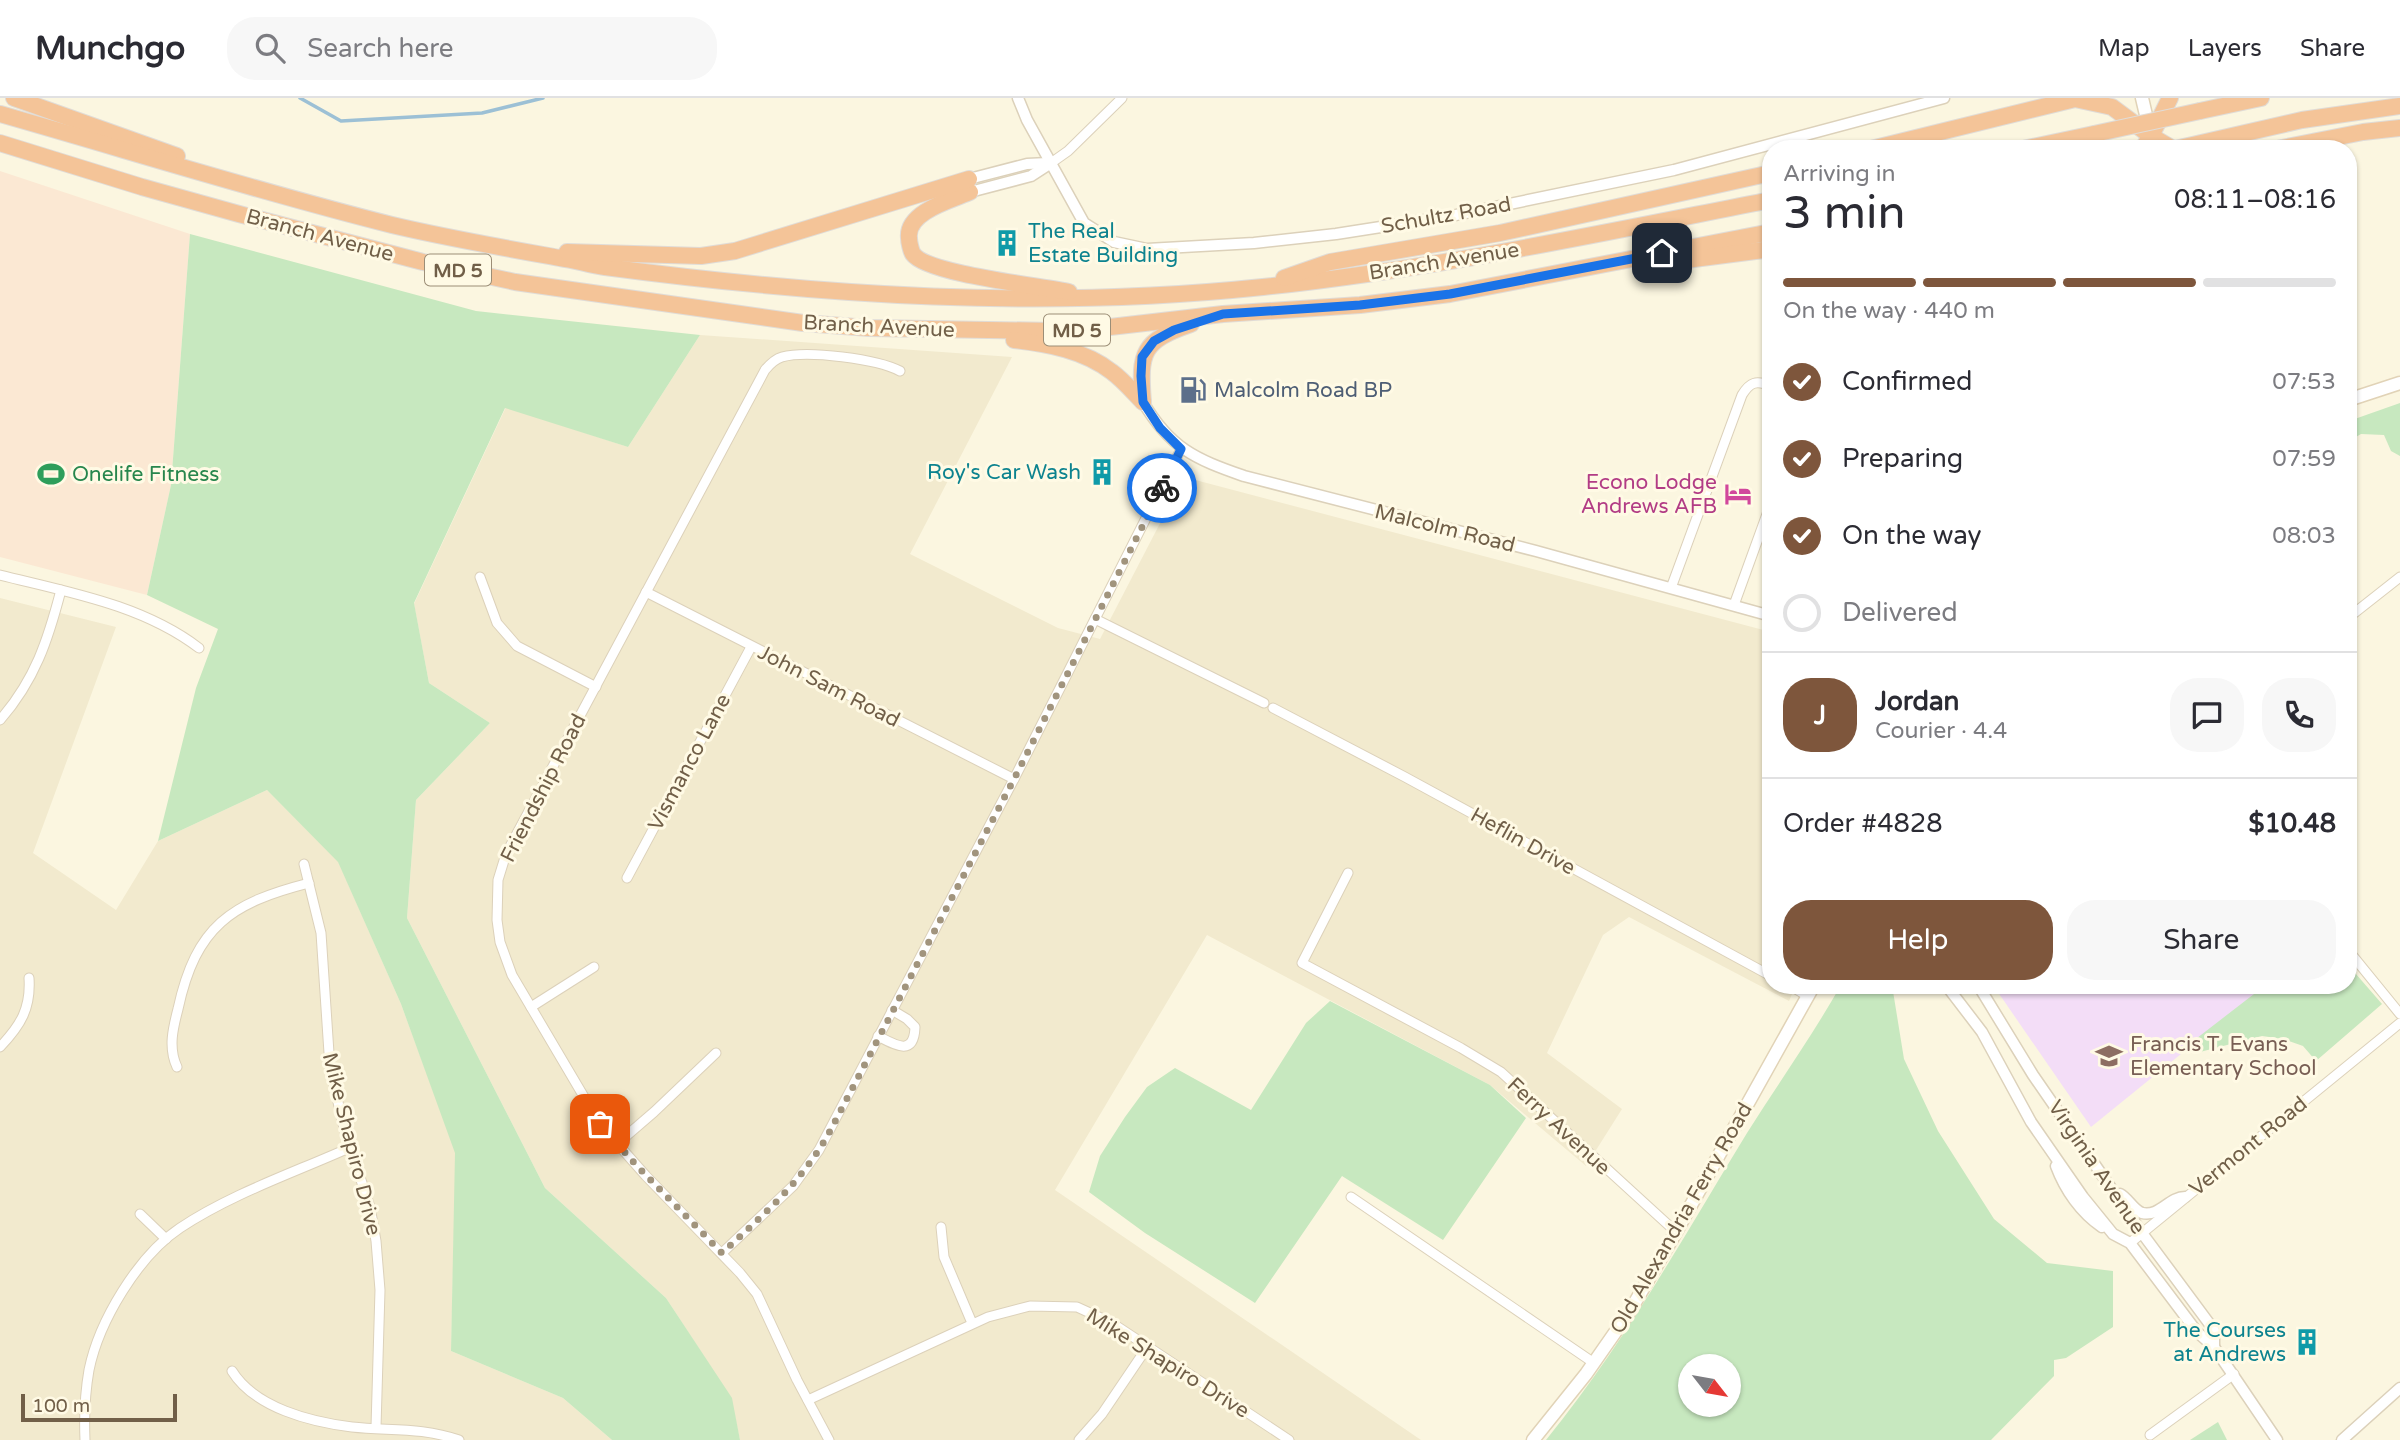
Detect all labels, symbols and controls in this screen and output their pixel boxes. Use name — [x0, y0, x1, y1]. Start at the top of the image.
search box — [227, 17, 717, 80]
text: Munchgo — [35, 29, 185, 68]
icon: search — [251, 29, 289, 67]
text: Search here — [307, 33, 453, 64]
text: Map — [2098, 34, 2150, 63]
text: Layers — [2188, 34, 2262, 63]
text: Share — [2300, 34, 2365, 63]
text: Arriving in — [1783, 160, 1896, 188]
text: 08:11–08:16 — [2174, 184, 2336, 215]
text: 3 min — [1783, 186, 1906, 241]
street label: Schultz Road — [1379, 192, 1513, 239]
street label: Branch Avenue — [243, 204, 396, 267]
place label: The Real Estate Building — [1028, 219, 1178, 268]
pin — [1632, 223, 1692, 283]
building icon: The Real Estate Building — [992, 228, 1022, 258]
icon: home — [1643, 234, 1681, 272]
street label: Branch Avenue — [1367, 237, 1521, 286]
road number: MD 5 — [425, 254, 491, 286]
text: On the way · 440 m — [1783, 297, 1995, 325]
street label: Branch Avenue — [803, 310, 955, 343]
road number: MD 5 — [1044, 314, 1110, 346]
icon: check — [1783, 363, 1821, 401]
text: Confirmed — [1842, 366, 1972, 397]
text: 07:53 — [2272, 368, 2336, 396]
fuel station icon: Malcolm Road BP — [1178, 375, 1208, 405]
place label: Malcolm Road BP — [1214, 378, 1392, 403]
icon: check — [1783, 440, 1821, 478]
text: Preparing — [1842, 443, 1963, 474]
text: 07:59 — [2272, 445, 2336, 473]
courier — [1127, 453, 1197, 523]
building icon: Roy's Car Wash — [1087, 457, 1117, 487]
sports icon: Onelife Fitness — [36, 459, 66, 489]
place label: Roy's Car Wash — [927, 460, 1081, 485]
place label: Onelife Fitness — [72, 462, 219, 487]
icon: bike — [1143, 469, 1181, 507]
place label: Econo Lodge Andrews AFB — [1581, 470, 1717, 519]
hotel icon: Econo Lodge Andrews AFB — [1723, 479, 1753, 509]
street label: Malcolm Road — [1372, 499, 1518, 558]
icon: check — [1783, 517, 1821, 555]
text: On the way — [1842, 520, 1982, 551]
text: 08:03 — [2272, 522, 2336, 550]
text: Delivered — [1842, 597, 1958, 628]
street label: John Sam Road — [754, 640, 904, 733]
button: chat — [2170, 678, 2244, 752]
button: phone — [2262, 678, 2336, 752]
text: Jordan — [1875, 686, 1959, 717]
street label: Vismanco Lane — [643, 689, 736, 835]
text: J — [1814, 700, 1826, 731]
street label: Friendship Road — [495, 710, 592, 867]
text: Courier · 4.4 — [1875, 717, 2007, 745]
street label: Heflin Drive — [1466, 802, 1580, 881]
text: Order #4828 — [1783, 808, 1943, 839]
text: $10.48 — [2248, 808, 2336, 839]
button: Help — [1783, 900, 2053, 980]
button: Share — [2067, 900, 2336, 980]
place label: Francis T. Evans Elementary School — [2130, 1032, 2317, 1081]
school or university icon: Francis T. Evans Elementary School — [2094, 1041, 2124, 1071]
street label: Mike Shapiro Drive — [317, 1050, 386, 1238]
street label: Ferry Avenue — [1502, 1072, 1615, 1181]
street label: Vermont Road — [2184, 1091, 2312, 1201]
pin — [570, 1094, 630, 1154]
street label: Virginia Avenue — [2043, 1096, 2151, 1239]
street label: Old Alexandria Ferry Road — [1605, 1098, 1758, 1338]
icon: bag — [581, 1105, 619, 1143]
street label: Mike Shapiro Drive — [1082, 1303, 1254, 1424]
place label: The Courses at Andrews — [2163, 1318, 2286, 1367]
building icon: The Courses at Andrews — [2292, 1327, 2322, 1357]
north arrow — [1678, 1354, 1741, 1418]
map controls — [1678, 1354, 1741, 1417]
scale bar — [21, 1391, 177, 1423]
text: 100 m — [32, 1395, 90, 1417]

